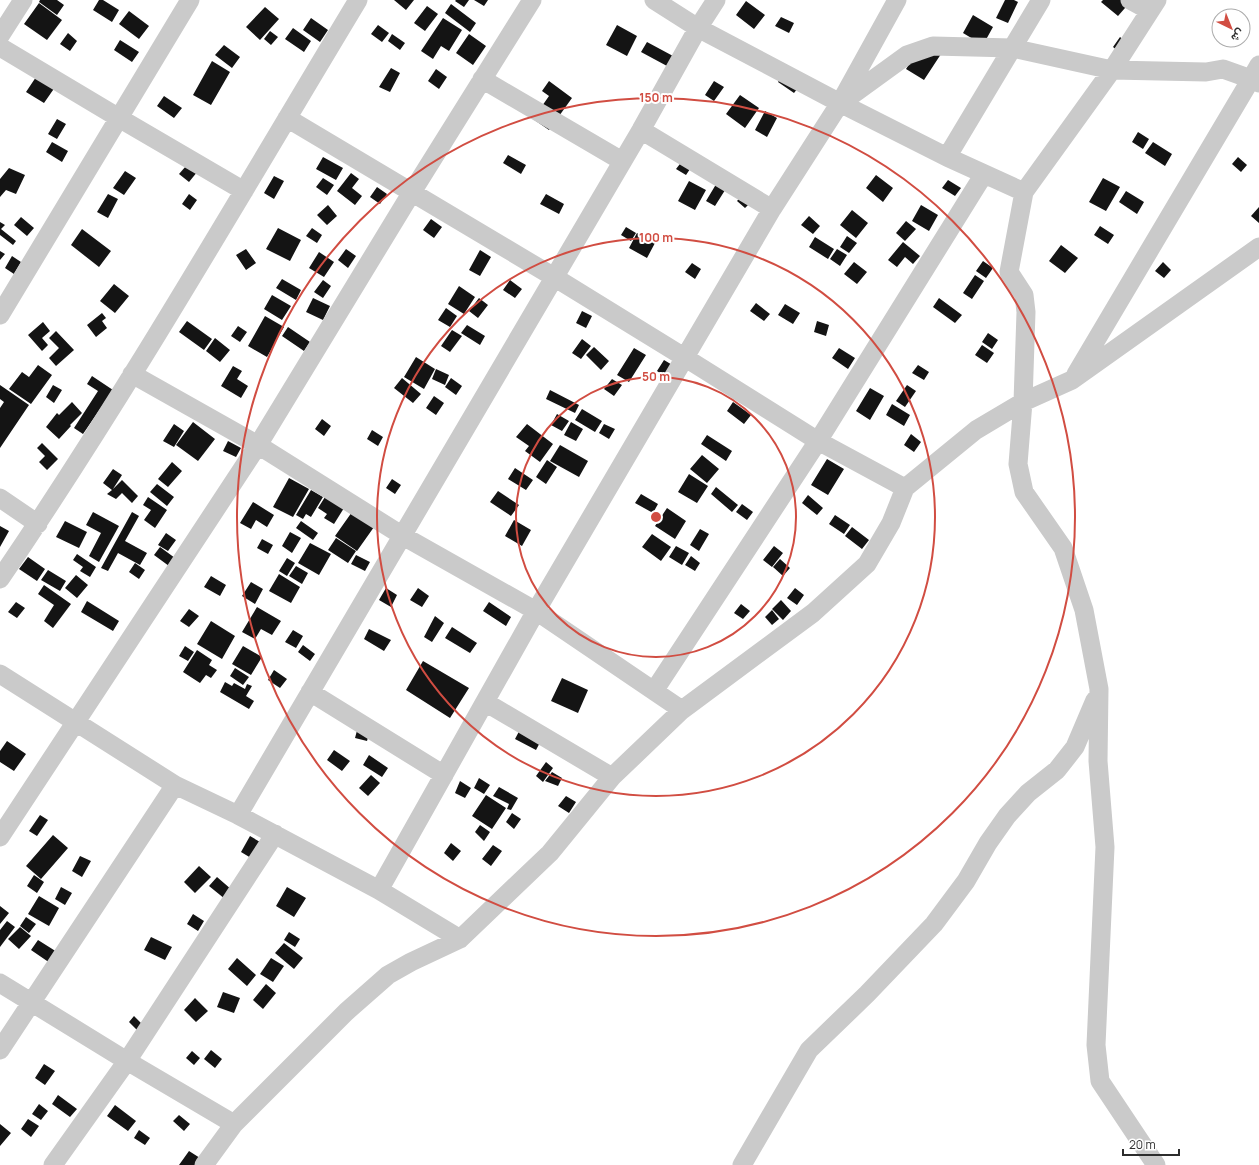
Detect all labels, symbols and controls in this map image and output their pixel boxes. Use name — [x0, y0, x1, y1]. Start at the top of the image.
north arrow — [1211, 8, 1251, 48]
text: ش — [1228, 26, 1248, 46]
text: 150 m — [639, 89, 673, 106]
text: 100 m — [639, 229, 673, 246]
text: 50 m — [642, 368, 670, 385]
centre of rings — [649, 510, 663, 524]
scale bar — [1123, 1131, 1179, 1157]
text: 20 m — [1129, 1136, 1156, 1153]

